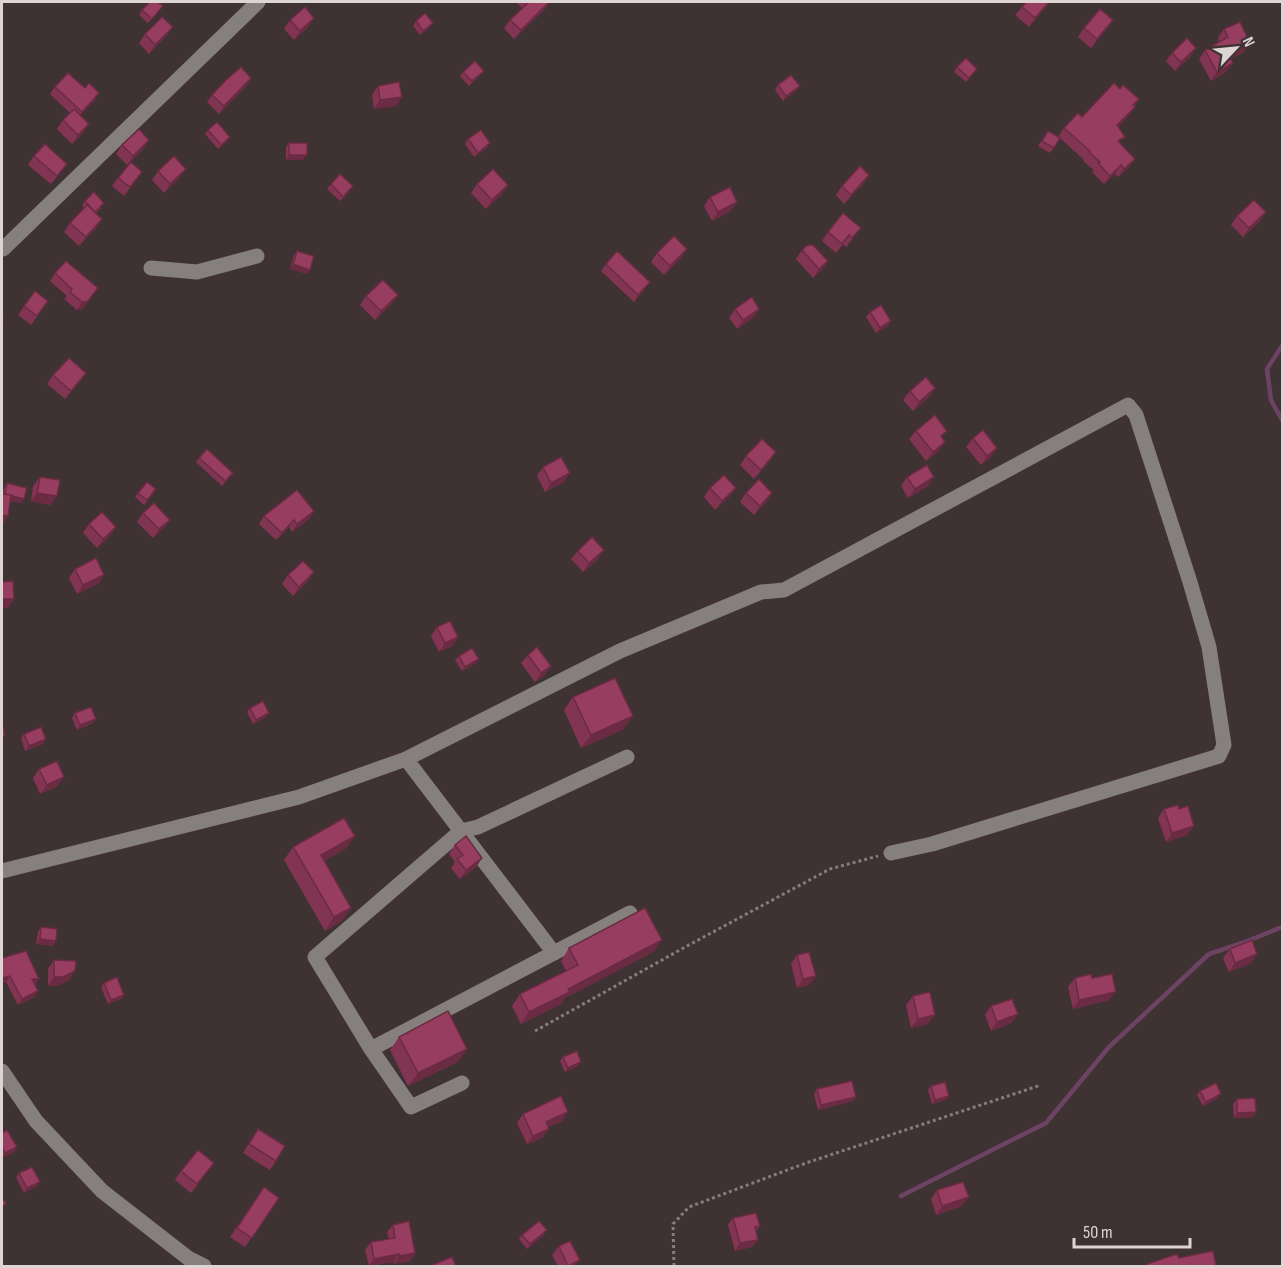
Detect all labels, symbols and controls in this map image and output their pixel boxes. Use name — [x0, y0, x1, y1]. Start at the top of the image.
north arrow — [1206, 18, 1266, 78]
text: N — [1238, 34, 1259, 50]
scale bar — [1074, 1211, 1190, 1249]
text: 50 m — [1083, 1222, 1113, 1243]

